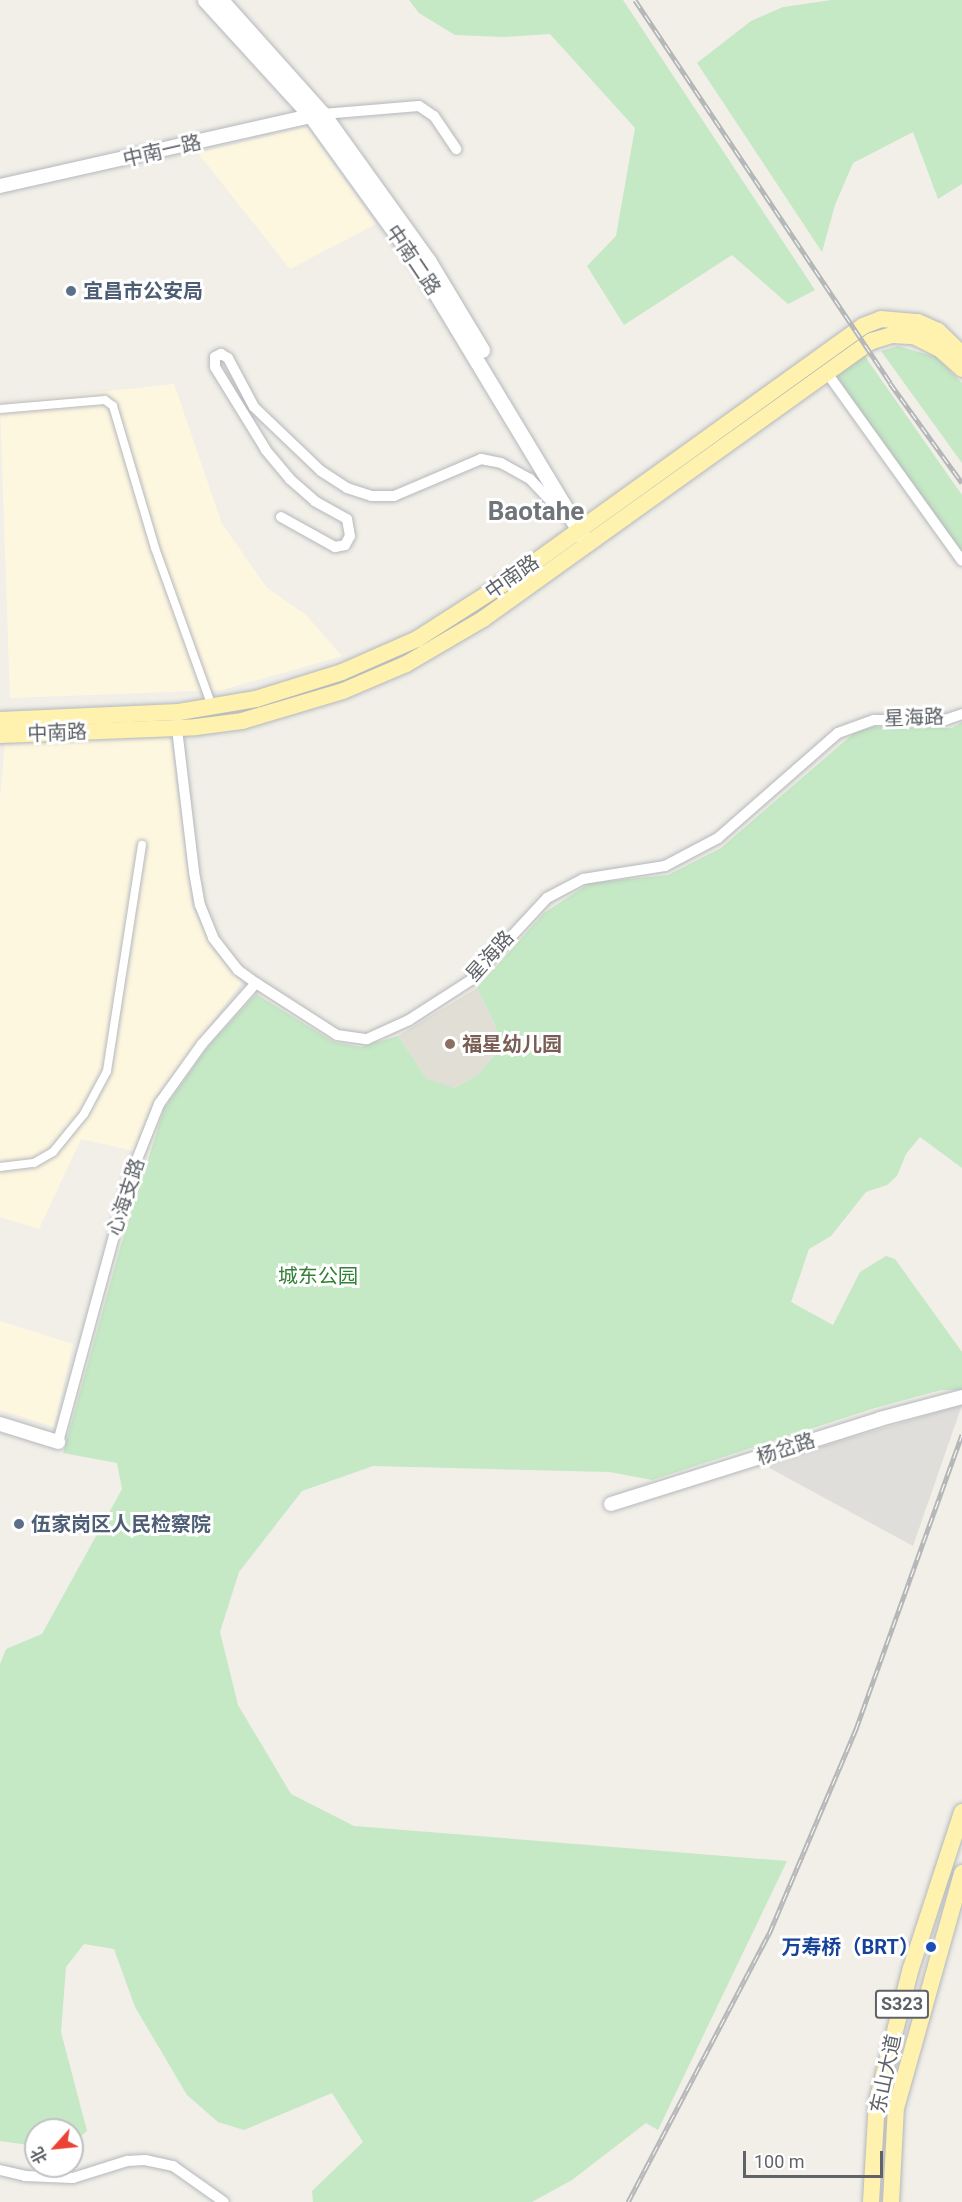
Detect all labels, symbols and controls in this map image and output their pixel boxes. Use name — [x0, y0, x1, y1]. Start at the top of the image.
street label: 中南一路 — [120, 130, 204, 172]
street label: 中南二路 — [381, 220, 445, 300]
place label: 宜昌市公安局 — [83, 279, 203, 303]
marker: 宜昌市公安局 — [64, 284, 78, 298]
district label: Baotahe — [488, 496, 584, 528]
street label: 中南路 — [481, 550, 543, 604]
street label: 星海路 — [884, 705, 944, 731]
street label: 中南路 — [27, 720, 87, 746]
street label: 星海路 — [461, 926, 519, 986]
place label: 福星幼儿园 — [462, 1032, 562, 1056]
marker: 福星幼儿园 — [443, 1037, 457, 1051]
street label: 心海支路 — [102, 1155, 150, 1239]
park label: 城东公园 — [278, 1264, 358, 1288]
street label: 杨岔路 — [754, 1428, 818, 1470]
place label: 伍家岗区人民检察院 — [31, 1512, 211, 1536]
marker: 伍家岗区人民检察院 — [12, 1517, 26, 1531]
place label: 万寿桥（BRT） — [782, 1935, 919, 1959]
marker: 万寿桥（BRT） — [924, 1940, 938, 1954]
road number: S323 — [874, 1989, 930, 2019]
street label: 东山大道 — [866, 2032, 906, 2116]
north arrow — [24, 2118, 84, 2178]
scale bar — [746, 2139, 886, 2177]
text: 北 — [27, 2144, 51, 2167]
text: 100 m — [754, 2151, 805, 2172]

